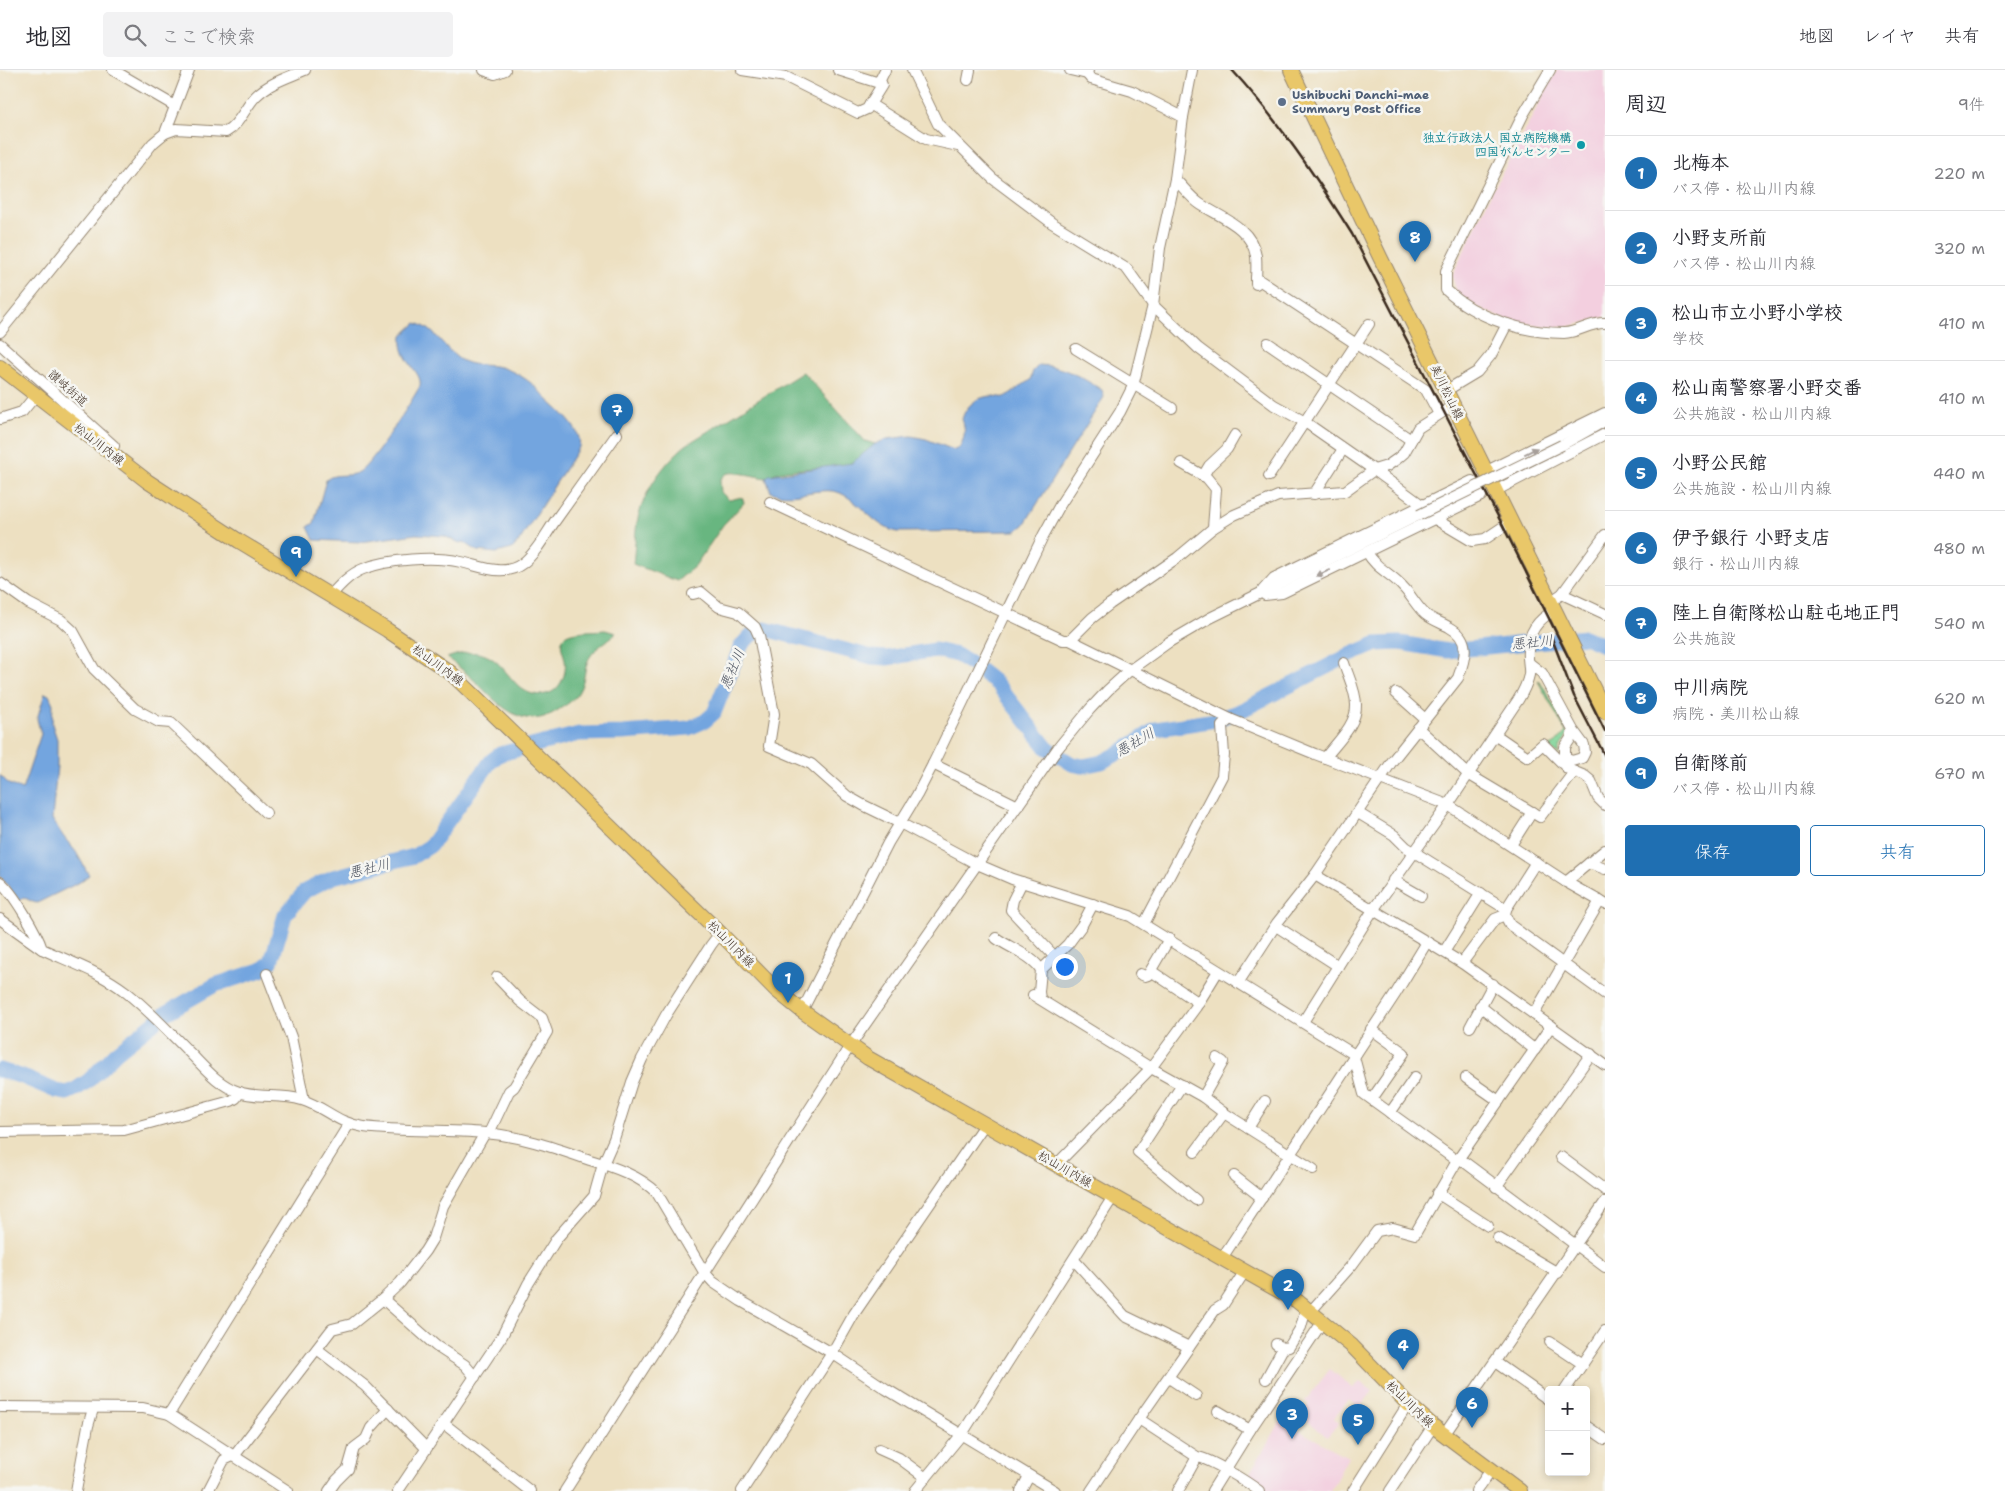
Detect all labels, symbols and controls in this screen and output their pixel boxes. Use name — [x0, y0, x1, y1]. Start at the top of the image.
search box — [103, 12, 453, 57]
text: 地図 — [25, 21, 73, 53]
icon: search — [121, 21, 149, 49]
text: ここで検索 — [161, 24, 256, 49]
text: 地図 — [1799, 24, 1835, 48]
text: レイヤ — [1863, 24, 1916, 48]
text: 共有 — [1944, 24, 1980, 48]
place label: Ushibuchi Danchi-mae Summary Post Office — [1292, 87, 1429, 117]
text: 周辺 — [1625, 90, 1667, 118]
text: 9件 — [1958, 94, 1985, 115]
marker: Ushibuchi Danchi-mae Summary Post Office — [1276, 96, 1288, 108]
place label: 独立行政法人 国立病院機構 四国がんセンター — [1423, 130, 1572, 160]
marker: 独立行政法人 国立病院機構 四国がんセンター — [1575, 139, 1587, 151]
text: 北梅本 — [1672, 150, 1729, 175]
text: 1 — [1637, 163, 1645, 184]
text: 220 m — [1933, 163, 1985, 184]
text: バス停 · 松山川内線 — [1672, 178, 1815, 199]
pin: 8 — [1399, 221, 1431, 262]
text: 小野支所前 — [1672, 225, 1767, 250]
text: 2 — [1635, 238, 1647, 259]
text: 320 m — [1934, 238, 1985, 259]
text: バス停 · 松山川内線 — [1672, 253, 1815, 274]
text: 松山市立小野小学校 — [1672, 300, 1843, 325]
text: 3 — [1635, 313, 1647, 334]
text: 410 m — [1938, 313, 1985, 334]
text: 学校 — [1672, 328, 1704, 349]
street label: 美川松山線 — [1427, 362, 1467, 422]
street label: 讃岐街道 — [45, 366, 91, 410]
text: 松山南警察署小野交番 — [1672, 375, 1862, 400]
text: 4 — [1635, 388, 1647, 409]
text: 410 m — [1938, 388, 1985, 409]
pin: 7 — [601, 394, 633, 435]
text: 公共施設 · 松山川内線 — [1672, 403, 1831, 424]
street label: 松山川内線 — [70, 419, 128, 469]
one-way arrow — [1524, 446, 1539, 455]
text: 小野公民館 — [1672, 450, 1767, 475]
text: 5 — [1636, 463, 1646, 484]
text: 440 m — [1933, 463, 1985, 484]
text: 公共施設 · 松山川内線 — [1672, 478, 1831, 499]
text: 伊予銀行 小野支店 — [1672, 525, 1831, 550]
pin: 9 — [280, 536, 312, 577]
text: 6 — [1635, 538, 1647, 559]
text: 480 m — [1933, 538, 1985, 559]
text: 銀行 · 松山川内線 — [1672, 553, 1799, 574]
one-way arrow — [1316, 570, 1330, 578]
text: 陸上自衛隊松山駐屯地正門 — [1672, 600, 1900, 625]
text: 7 — [1635, 613, 1647, 634]
text: 540 m — [1934, 613, 1985, 634]
text: 公共施設 — [1672, 628, 1736, 649]
water label: 悪社川 — [1510, 631, 1554, 653]
street label: 松山川内線 — [409, 641, 467, 689]
water label: 悪社川 — [716, 646, 748, 692]
text: 中川病院 — [1672, 675, 1748, 700]
text: 8 — [1635, 688, 1647, 709]
text: 620 m — [1934, 688, 1985, 709]
text: 病院 · 美川松山線 — [1672, 703, 1799, 724]
water label: 悪社川 — [1112, 724, 1158, 760]
text: 自衛隊前 — [1672, 750, 1748, 775]
text: 9 — [1635, 763, 1647, 784]
text: 670 m — [1934, 763, 1985, 784]
text: バス停 · 松山川内線 — [1672, 778, 1815, 799]
button: 保存 — [1625, 825, 1800, 876]
button: 共有 — [1810, 825, 1985, 876]
water label: 悪社川 — [346, 854, 392, 882]
street label: 松山川内線 — [704, 917, 758, 971]
your location — [1052, 954, 1078, 980]
pin: 1 — [772, 962, 804, 1003]
street label: 松山川内線 — [1035, 1147, 1095, 1191]
pin: 2 — [1272, 1269, 1304, 1310]
pin: 4 — [1387, 1329, 1419, 1370]
street label: 松山川内線 — [1383, 1377, 1437, 1431]
map controls — [1545, 1386, 1590, 1476]
button: + — [1545, 1386, 1590, 1431]
pin: 6 — [1456, 1387, 1488, 1428]
pin: 3 — [1276, 1398, 1308, 1439]
pin: 5 — [1342, 1404, 1374, 1445]
button: − — [1545, 1431, 1590, 1476]

